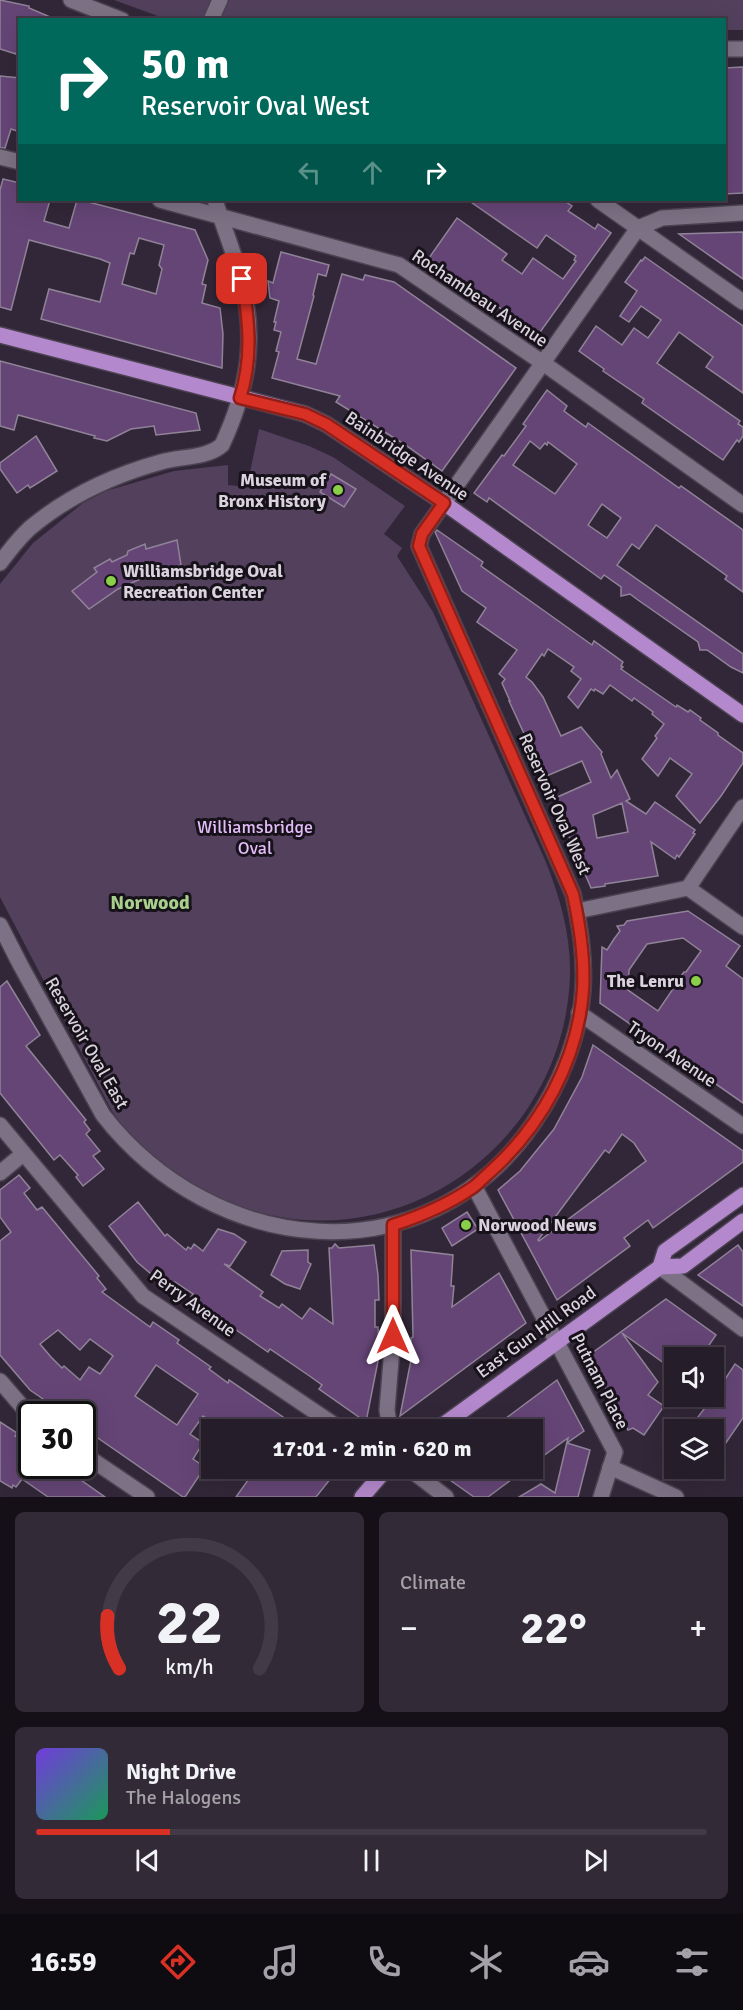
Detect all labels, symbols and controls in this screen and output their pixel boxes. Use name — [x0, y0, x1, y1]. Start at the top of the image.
text: 50 m — [141, 39, 230, 90]
icon: right — [42, 42, 120, 120]
text: Reservoir Oval West — [141, 90, 370, 123]
icon: left — [293, 156, 326, 189]
icon: ahead — [356, 156, 389, 189]
icon: right — [419, 156, 452, 189]
street label: Rochambeau Avenue — [408, 244, 552, 352]
pin — [216, 253, 267, 304]
icon: arrive — [225, 262, 258, 295]
street label: Bainbridge Avenue — [341, 407, 473, 505]
place label: Museum of Bronx History — [218, 469, 327, 512]
marker: Museum of Bronx History — [331, 483, 345, 497]
place label: Williamsbridge Oval Recreation Center — [123, 560, 283, 603]
marker: Williamsbridge Oval Recreation Center — [104, 574, 118, 588]
street label: Reservoir Oval West — [514, 730, 596, 878]
park label: Williamsbridge Oval — [197, 816, 313, 859]
district label: Norwood — [110, 890, 190, 915]
place label: The Lenru — [607, 970, 684, 992]
street label: Reservoir Oval East — [40, 973, 134, 1113]
marker: The Lenru — [689, 974, 703, 988]
street label: Tryon Avenue — [623, 1016, 721, 1092]
place label: Norwood News — [478, 1214, 596, 1236]
marker: Norwood News — [459, 1218, 473, 1232]
street label: Perry Avenue — [146, 1264, 240, 1342]
street label: East Gun Hill Road — [472, 1281, 600, 1383]
position arrow — [361, 1304, 425, 1368]
street label: Putnam Place — [566, 1329, 634, 1433]
map controls — [664, 1347, 724, 1479]
button: sound — [664, 1347, 724, 1407]
speed limit sign: 30 — [18, 1401, 96, 1479]
button: layers — [664, 1419, 724, 1479]
text: 17:01 · 2 min · 620 m — [272, 1435, 472, 1462]
text: Climate — [400, 1570, 466, 1595]
text: 22 — [156, 1584, 223, 1661]
text: 22° — [520, 1601, 587, 1656]
text: − — [400, 1608, 418, 1649]
text: + — [689, 1608, 707, 1649]
text: km/h — [165, 1654, 214, 1680]
text: Night Drive — [126, 1758, 236, 1785]
text: The Halogens — [126, 1785, 241, 1810]
icon: previous — [131, 1844, 164, 1877]
icon: pause — [355, 1844, 388, 1877]
icon: next — [579, 1844, 612, 1877]
icon: directions — [157, 1941, 199, 1983]
icon: music — [260, 1941, 302, 1983]
icon: phone — [363, 1941, 405, 1983]
icon: climate — [465, 1941, 507, 1983]
icon: car — [568, 1941, 610, 1983]
icon: filters — [671, 1941, 713, 1983]
text: 16:59 — [30, 1946, 97, 1979]

